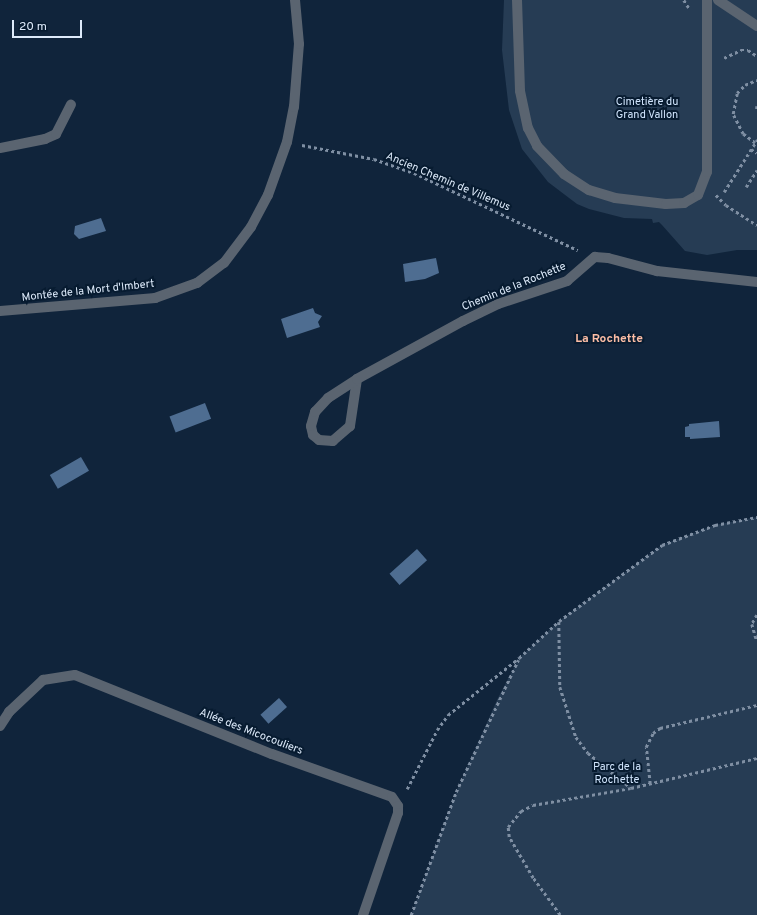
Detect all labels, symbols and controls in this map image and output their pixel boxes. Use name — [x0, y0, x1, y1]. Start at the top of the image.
scale bar — [14, 12, 84, 38]
text: 20 m — [19, 19, 47, 35]
park label: Cimetière du Grand Vallon — [616, 96, 678, 122]
street label: Ancien Chemin de Villemus — [384, 150, 512, 214]
street label: Chemin de la Rochette — [460, 260, 568, 314]
street label: Montée de la Mort d'Imbert — [21, 277, 155, 305]
district label: La Rochette — [575, 333, 643, 347]
street label: Allée des Micocouliers — [197, 706, 305, 758]
park label: Parc de la Rochette — [593, 761, 641, 787]

